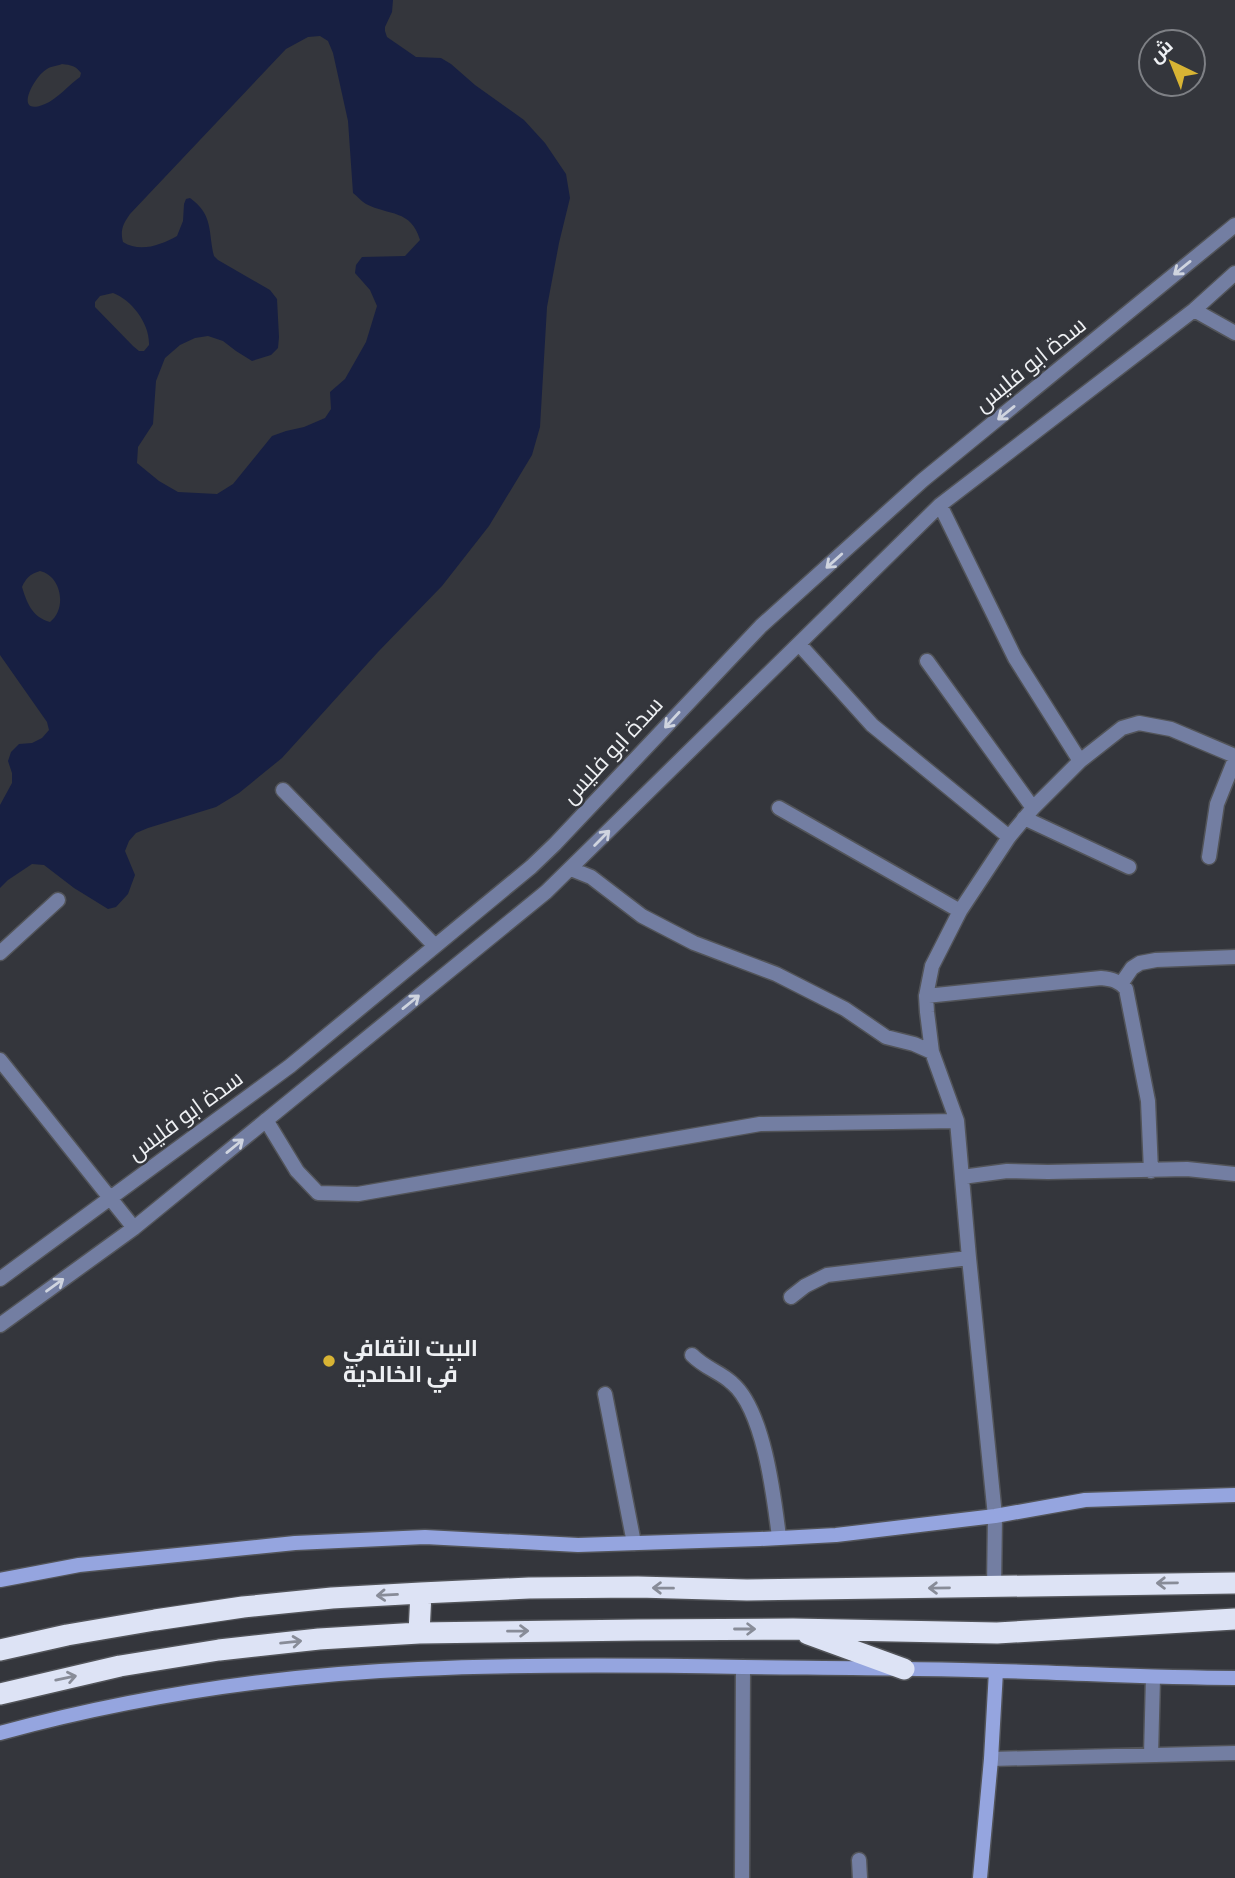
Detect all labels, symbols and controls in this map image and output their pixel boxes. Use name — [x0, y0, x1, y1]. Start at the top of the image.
north arrow — [1137, 28, 1207, 98]
text: ش — [1143, 33, 1178, 68]
one-way arrow — [1173, 260, 1191, 275]
street label: سدة ابو فليس — [968, 310, 1092, 418]
one-way arrow — [998, 405, 1016, 420]
one-way arrow — [826, 552, 843, 569]
street label: سدة ابو فليس — [555, 690, 669, 809]
one-way arrow — [664, 711, 680, 729]
one-way arrow — [593, 829, 610, 846]
one-way arrow — [401, 994, 419, 1010]
street label: سدة ابو فليس — [121, 1063, 248, 1166]
one-way arrow — [225, 1138, 243, 1153]
one-way arrow — [45, 1278, 64, 1292]
place label: البيت الثقافي في الخالدية — [343, 1333, 478, 1393]
marker: البيت الثقافي في الخالدية — [321, 1353, 337, 1369]
one-way arrow — [1156, 1577, 1179, 1590]
one-way arrow — [652, 1581, 675, 1595]
one-way arrow — [928, 1581, 951, 1595]
one-way arrow — [376, 1589, 398, 1602]
one-way arrow — [734, 1622, 757, 1636]
one-way arrow — [506, 1624, 529, 1638]
one-way arrow — [279, 1635, 302, 1648]
one-way arrow — [54, 1670, 77, 1684]

